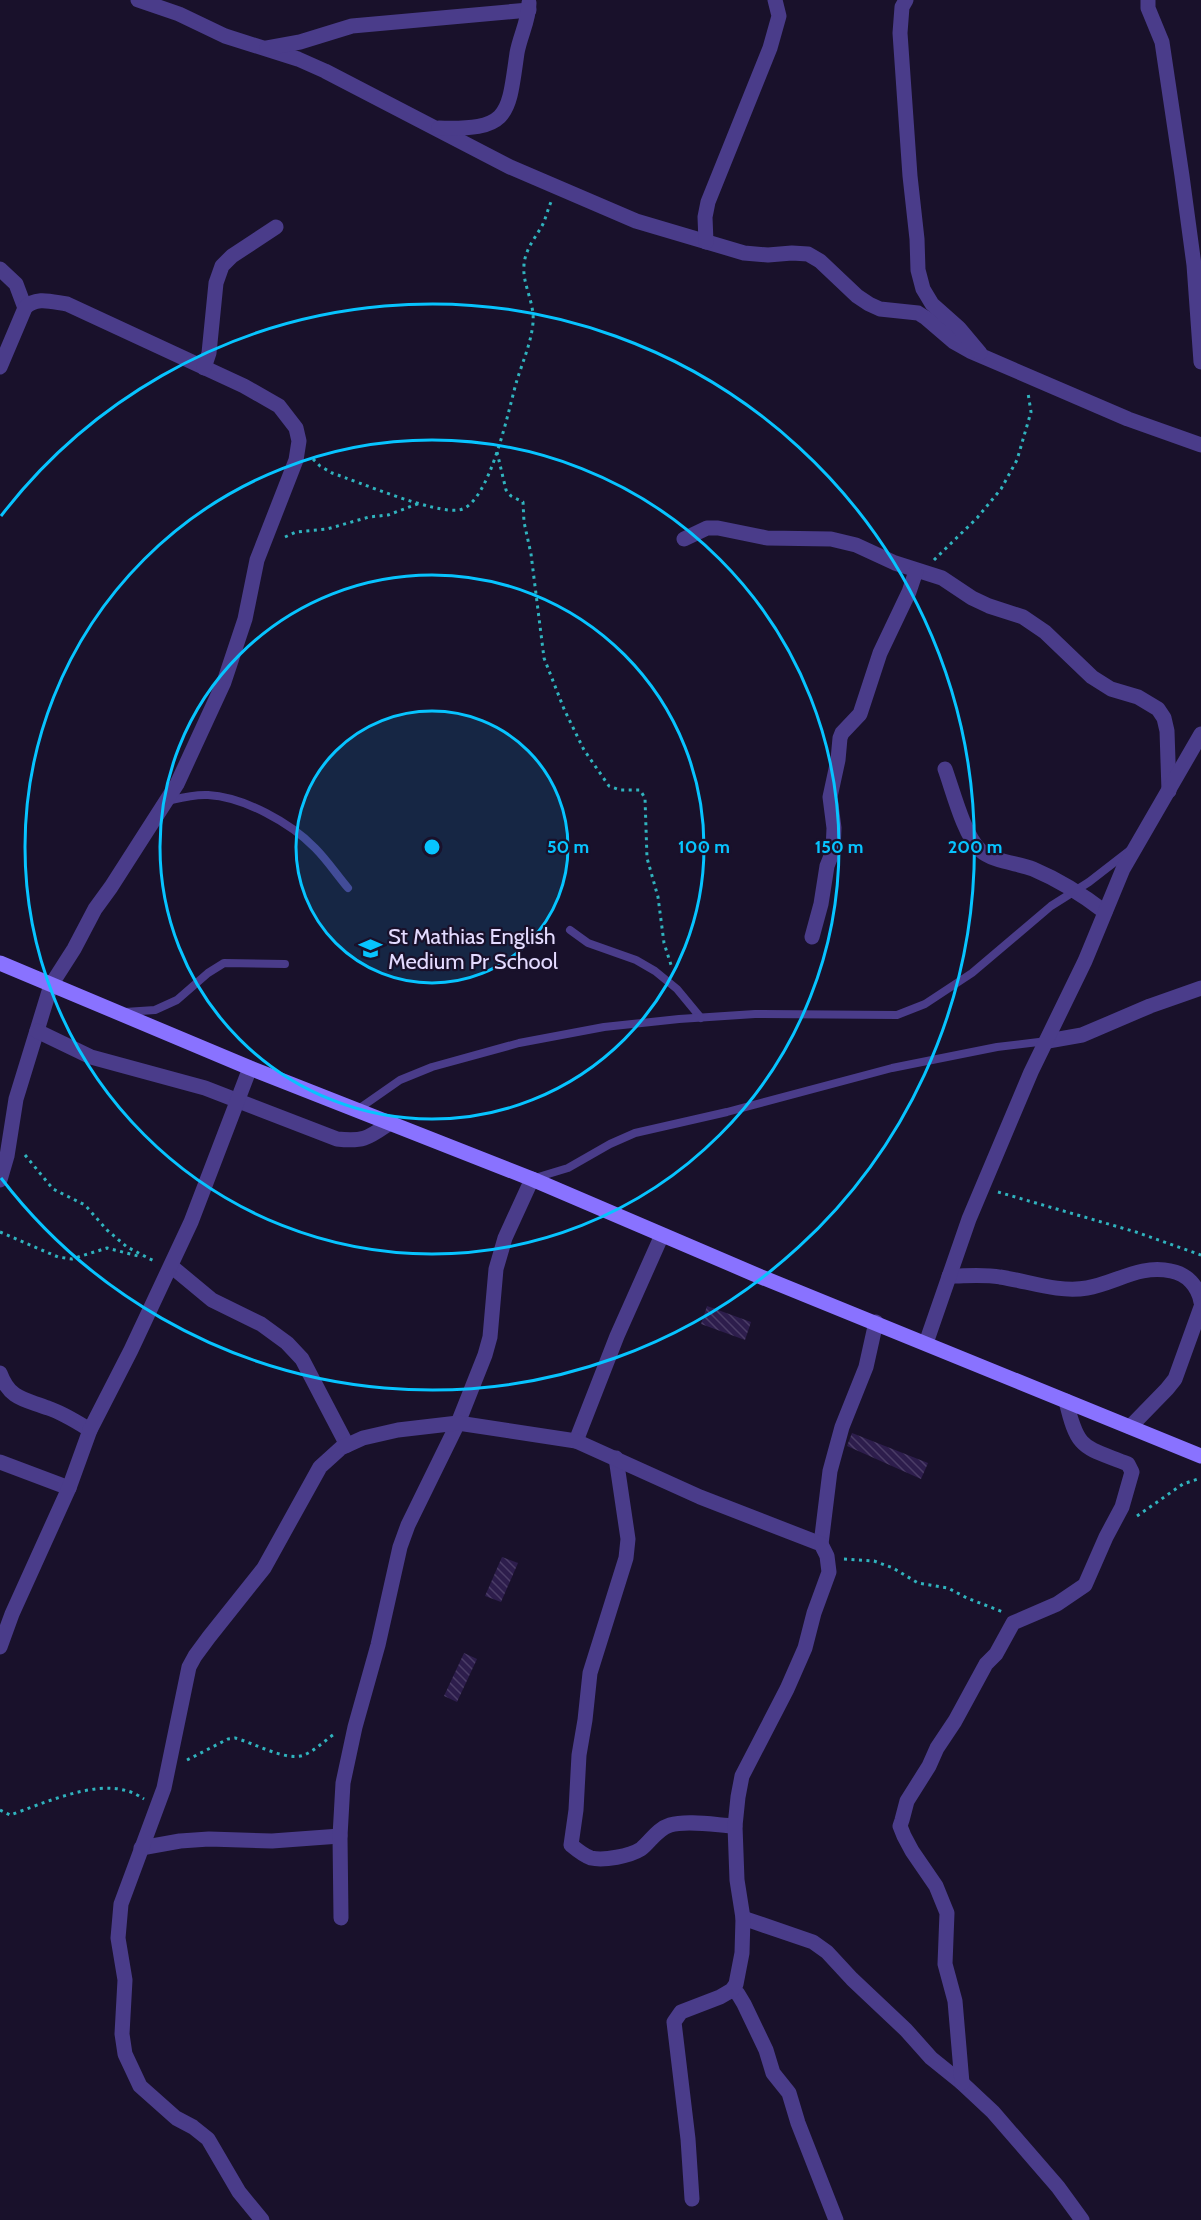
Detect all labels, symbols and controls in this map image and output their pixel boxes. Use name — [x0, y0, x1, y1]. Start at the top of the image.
text: 50 m — [547, 836, 589, 858]
text: 100 m — [678, 836, 730, 858]
text: 150 m — [815, 836, 863, 858]
text: 200 m — [948, 836, 1002, 858]
centre of rings — [422, 837, 442, 857]
place label: St Mathias English Medium Pr School — [388, 923, 559, 975]
school or university icon: St Mathias English Medium Pr School — [357, 936, 383, 962]

